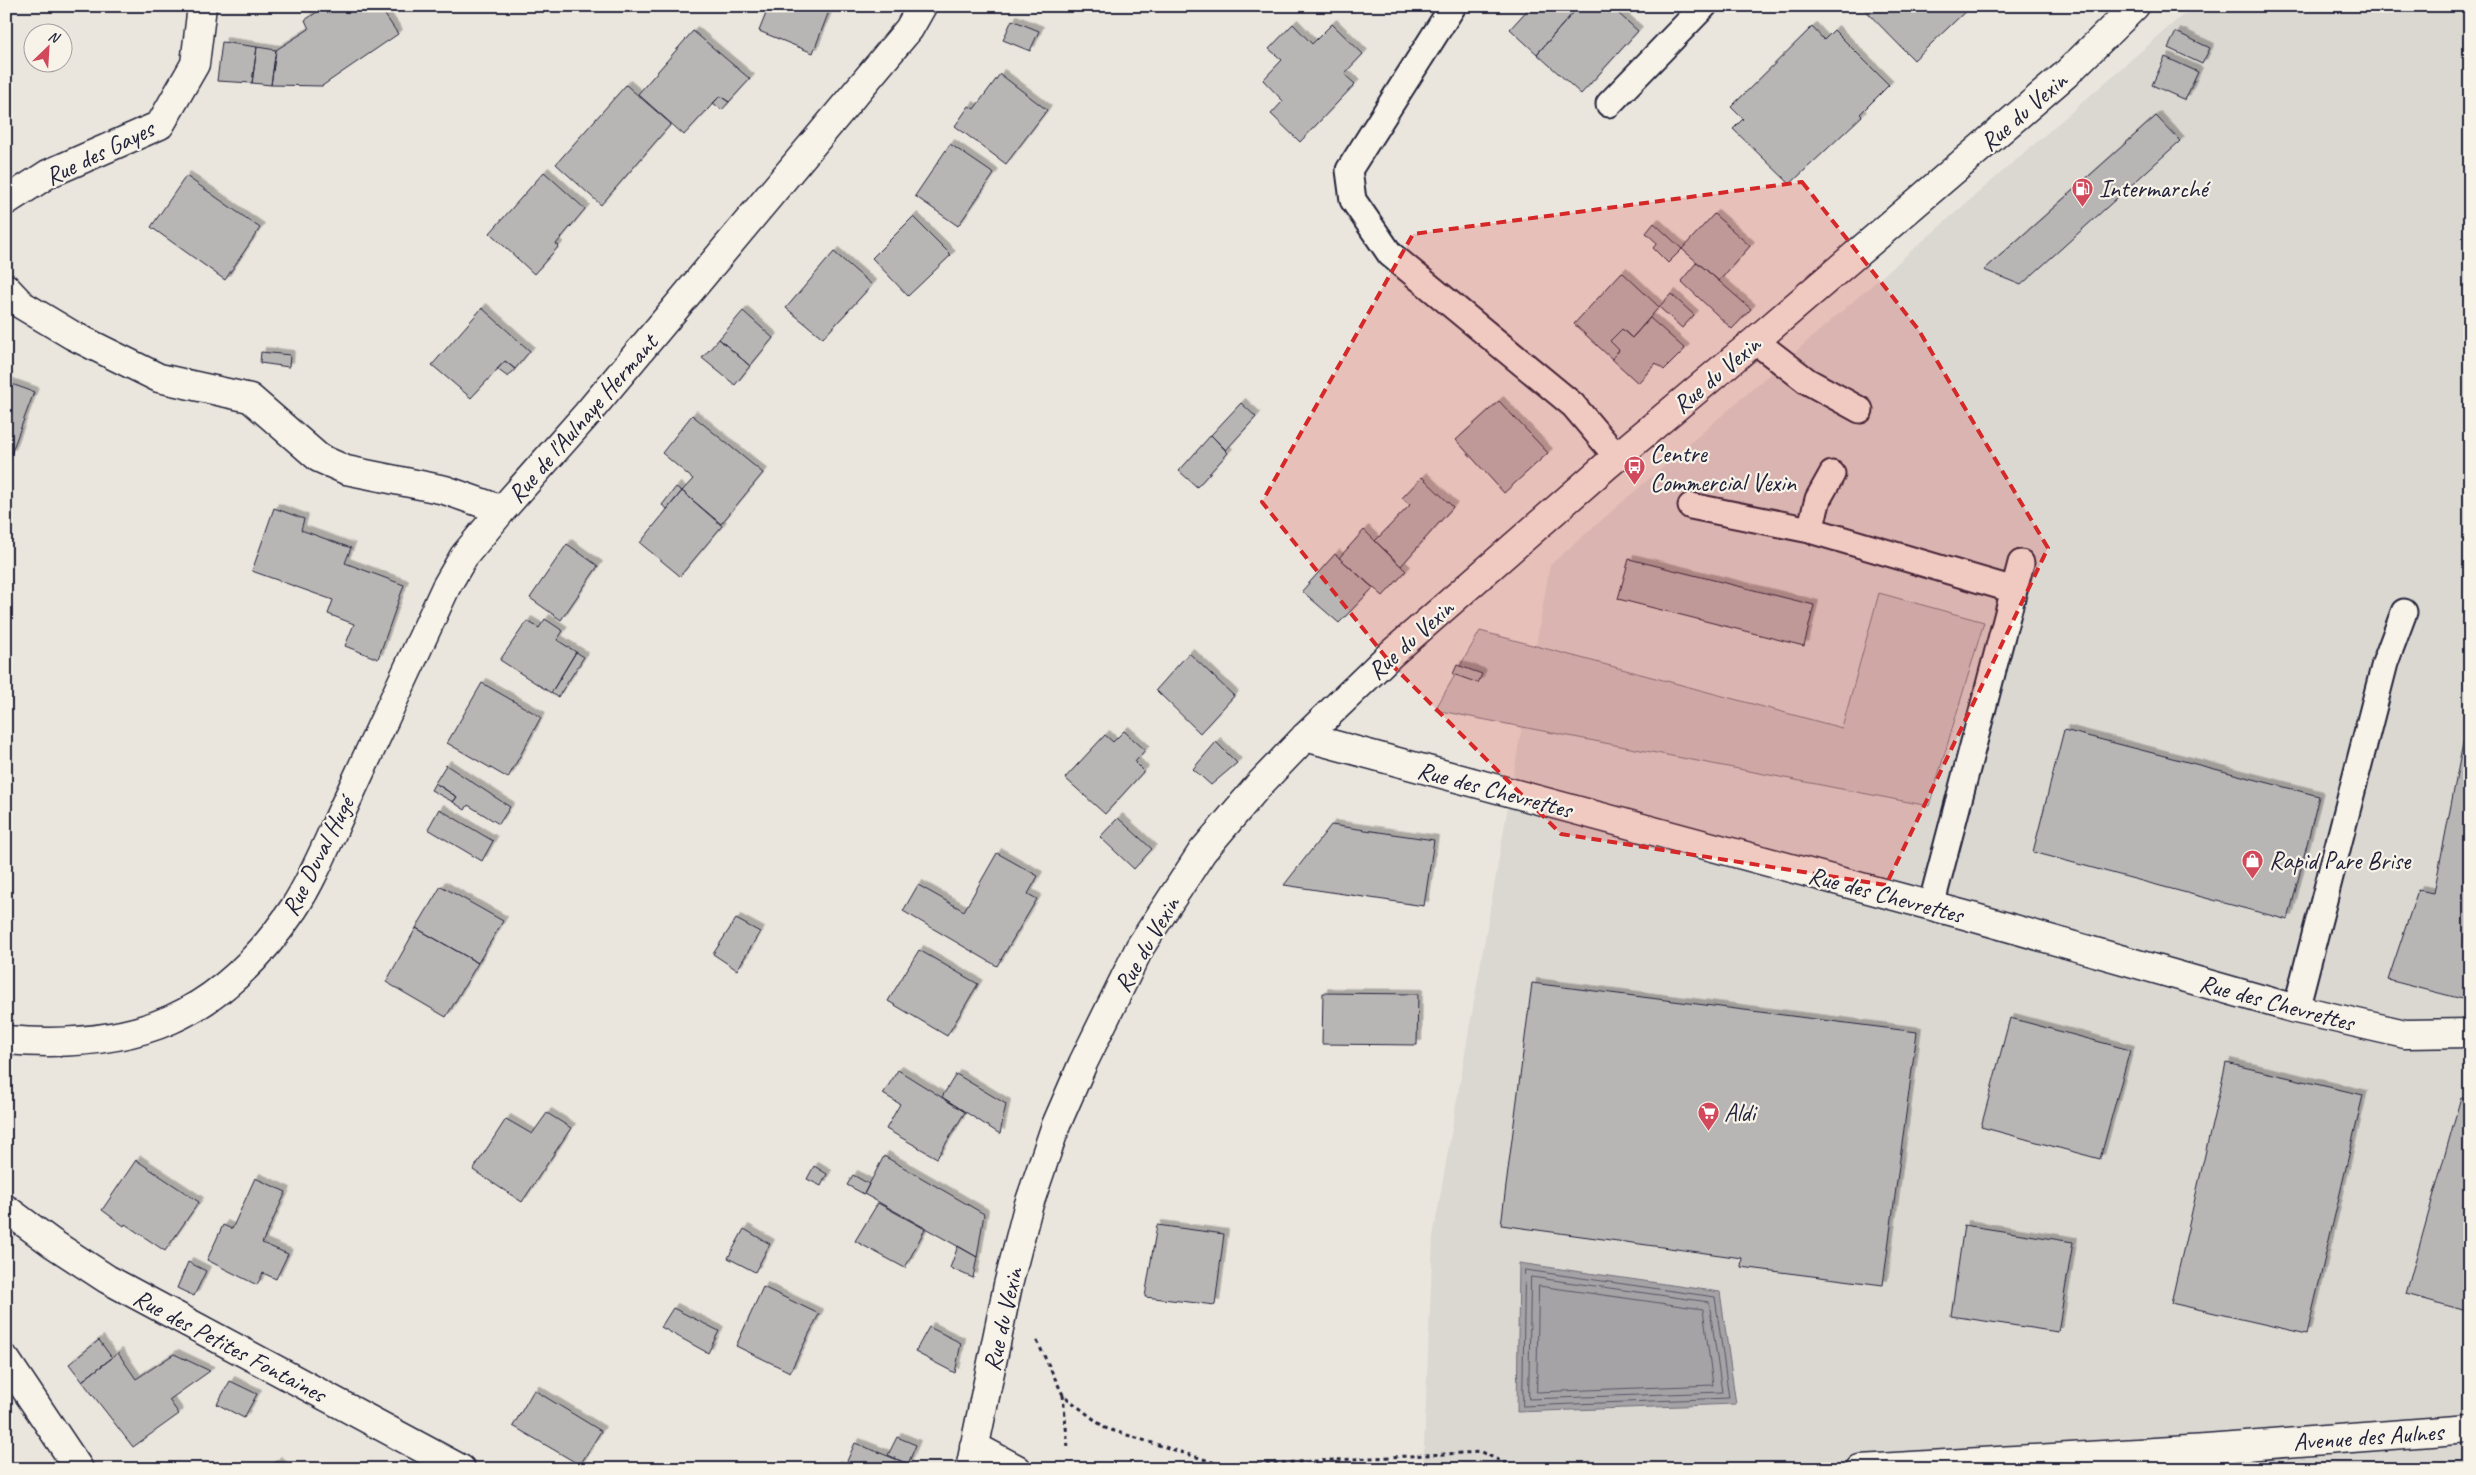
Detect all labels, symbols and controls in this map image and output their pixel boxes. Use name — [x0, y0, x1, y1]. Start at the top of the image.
north arrow — [22, 22, 72, 72]
text: N — [46, 27, 63, 47]
street label: Rue du Vexin — [1973, 64, 2075, 158]
street label: Rue des Gayes — [40, 112, 161, 193]
place label: Intermarché — [2099, 173, 2211, 205]
fuel station icon: Intermarché — [2071, 176, 2095, 207]
street label: Rue de l'Aulnaye Hermant — [501, 326, 667, 510]
street label: Rue du Vexin — [1666, 328, 1769, 421]
place label: Centre Commercial Vexin — [1650, 438, 1797, 499]
bus stop icon: Centre Commercial Vexin — [1622, 455, 1646, 486]
street label: Rue du Vexin — [1361, 591, 1462, 687]
street label: Rue des Chevrettes — [1414, 754, 1578, 827]
street label: Rue Duval Hugé — [274, 788, 363, 921]
place label: Rapid Pare Brise — [2269, 845, 2412, 877]
shop icon: Rapid Pare Brise — [2241, 848, 2265, 879]
street label: Rue des Chevrettes — [1805, 859, 1969, 932]
street label: Rue du Vexin — [1107, 889, 1188, 998]
street label: Rue des Chevrettes — [2196, 967, 2360, 1040]
place label: Aldi — [1724, 1097, 1759, 1129]
supermarket icon: Aldi — [1696, 1100, 1720, 1131]
street label: Rue du Vexin — [976, 1263, 1031, 1374]
street label: Rue des Petites Fontaines — [128, 1282, 334, 1411]
street label: Avenue des Aulnes — [2292, 1416, 2446, 1458]

